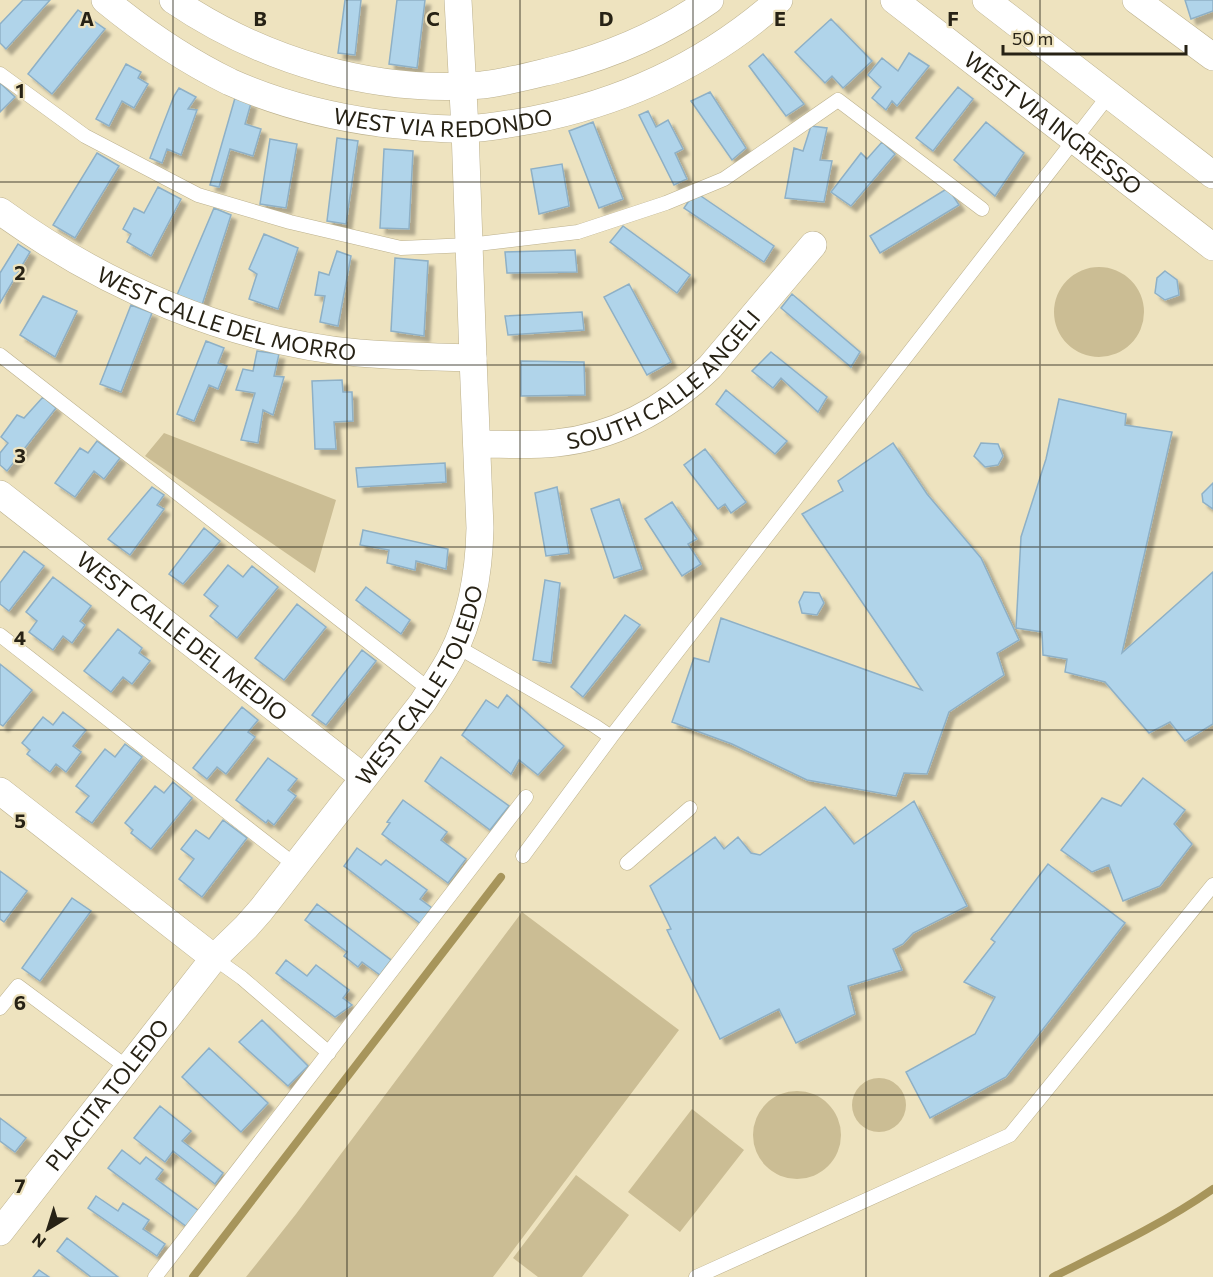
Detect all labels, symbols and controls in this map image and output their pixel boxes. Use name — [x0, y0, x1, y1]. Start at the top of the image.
text: A — [80, 6, 94, 30]
text: B — [253, 6, 267, 30]
text: C — [426, 6, 440, 30]
text: D — [599, 6, 613, 30]
text: E — [774, 6, 786, 30]
text: F — [947, 6, 959, 30]
scale bar — [1003, 18, 1186, 56]
text: 50 m — [1012, 27, 1053, 49]
street label: WEST VIA INGRESSO — [959, 45, 1148, 200]
text: 1 — [15, 78, 25, 102]
street label: WEST VIA REDONDO — [331, 102, 555, 142]
text: 2 — [14, 260, 26, 284]
street label: WEST CALLE DEL MORRO — [93, 260, 358, 366]
street label: SOUTH CALLE ANGELI — [564, 304, 765, 455]
text: 3 — [14, 443, 26, 467]
street label: WEST CALLE DEL MEDIO — [72, 545, 293, 726]
street label: WEST CALLE TOLEDO — [349, 583, 487, 790]
text: 4 — [14, 625, 26, 649]
text: 5 — [14, 808, 26, 832]
text: 6 — [14, 990, 26, 1014]
street label: PLACITA TOLEDO — [39, 1013, 174, 1176]
text: 7 — [15, 1173, 26, 1197]
north arrow — [18, 1199, 78, 1259]
text: N — [28, 1230, 49, 1252]

